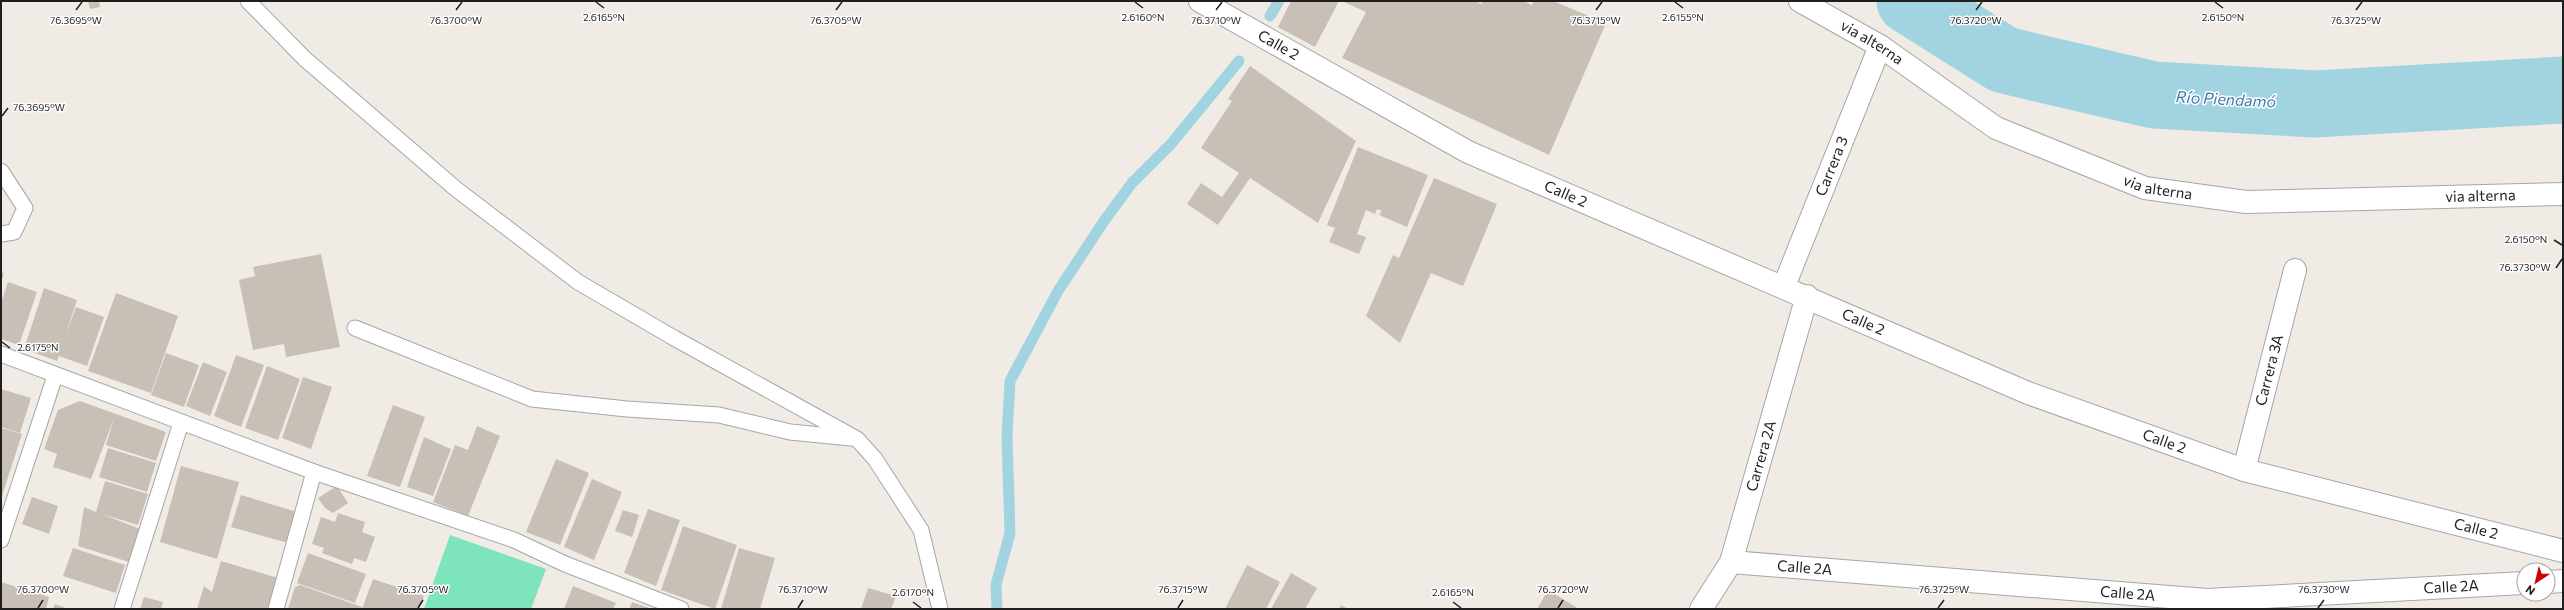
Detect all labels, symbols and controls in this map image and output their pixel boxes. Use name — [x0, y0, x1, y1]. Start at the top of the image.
text: 2.6165°N — [583, 11, 625, 23]
text: 2.6160°N — [1122, 11, 1164, 23]
text: 2.6155°N — [1662, 11, 1704, 23]
text: 2.6150°N — [2202, 11, 2244, 23]
text: 76.3695°W — [50, 14, 102, 26]
text: 76.3700°W — [430, 14, 482, 26]
text: 76.3705°W — [810, 14, 862, 26]
text: 76.3710°W — [1191, 14, 1241, 26]
text: 76.3715°W — [1571, 14, 1621, 26]
text: 76.3720°W — [1950, 14, 2002, 26]
text: 76.3725°W — [2331, 14, 2381, 26]
street label: via alterna — [1838, 16, 1907, 68]
street label: Calle 2 — [1255, 25, 1303, 63]
water label: Río Piendamó — [2175, 86, 2277, 111]
text: 76.3695°W — [13, 101, 65, 113]
street label: Carrera 3 — [1811, 133, 1851, 198]
street label: via alterna — [2121, 170, 2194, 202]
street label: Calle 2 — [1542, 176, 1590, 210]
street label: via alterna — [2445, 185, 2516, 205]
text: 2.6150°N — [2505, 233, 2547, 245]
text: 76.3730°W — [2499, 261, 2551, 273]
street label: Calle 2 — [1840, 304, 1888, 338]
street label: Carrera 3A — [2251, 332, 2286, 408]
text: 2.6175°N — [17, 341, 59, 353]
street label: Carrera 2A — [1742, 418, 1779, 493]
street label: Calle 2 — [2141, 425, 2189, 457]
street label: Calle 2 — [2452, 514, 2500, 542]
street label: Calle 2A — [1777, 556, 1833, 578]
north arrow — [2516, 562, 2556, 602]
street label: Calle 2A — [2423, 575, 2479, 596]
street label: Calle 2A — [2100, 582, 2156, 604]
text: 76.3700°W — [17, 583, 69, 595]
text: 76.3705°W — [397, 583, 449, 595]
text: 76.3710°W — [778, 583, 828, 595]
text: 76.3715°W — [1158, 583, 1208, 595]
text: 76.3720°W — [1537, 583, 1589, 595]
text: 76.3725°W — [1919, 583, 1969, 595]
text: 76.3730°W — [2298, 583, 2350, 595]
text: N — [2523, 583, 2537, 598]
text: 2.6170°N — [892, 586, 934, 598]
text: 2.6165°N — [1432, 586, 1474, 598]

